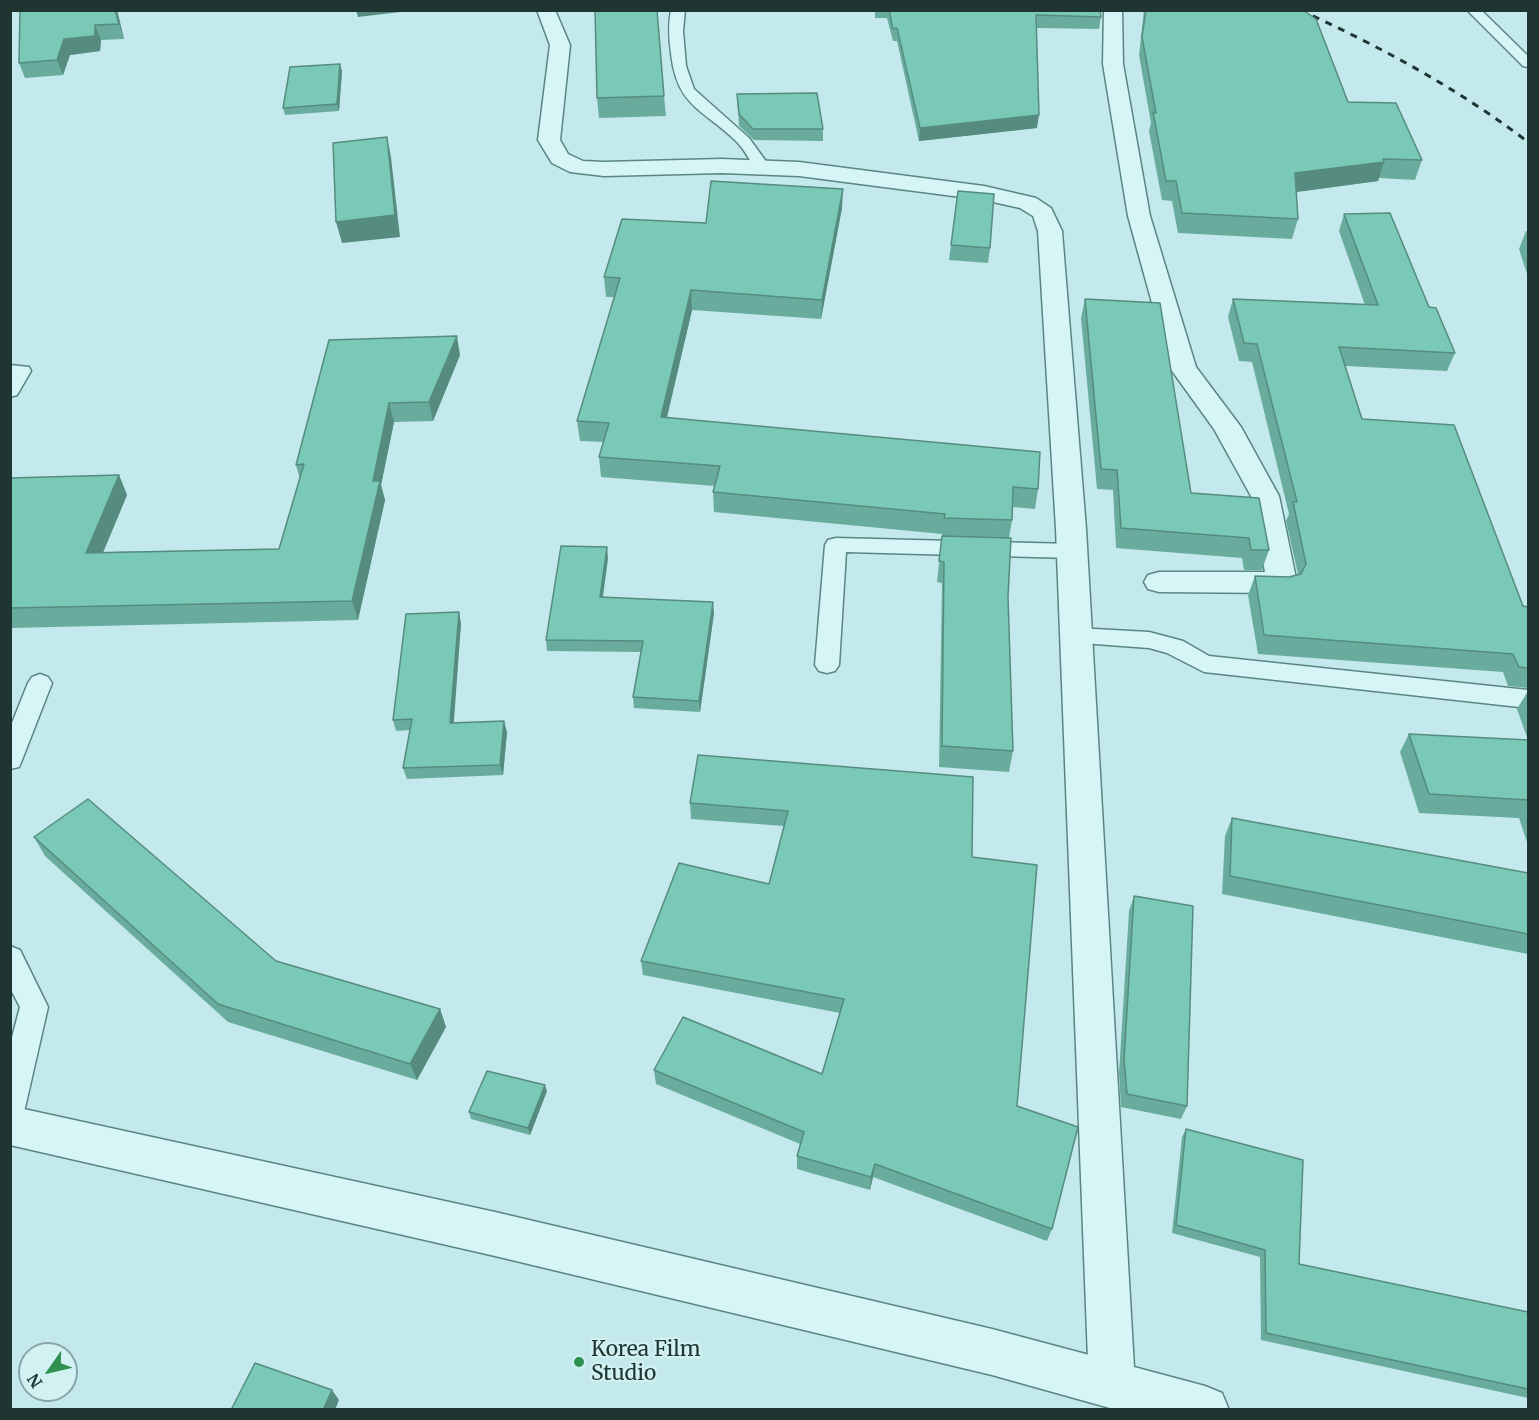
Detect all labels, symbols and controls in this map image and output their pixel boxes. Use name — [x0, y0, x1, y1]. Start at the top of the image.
place label: Korea Film Studio — [591, 1337, 701, 1387]
north arrow — [18, 1342, 78, 1402]
marker: Korea Film Studio — [572, 1355, 586, 1369]
text: N — [23, 1370, 47, 1392]

